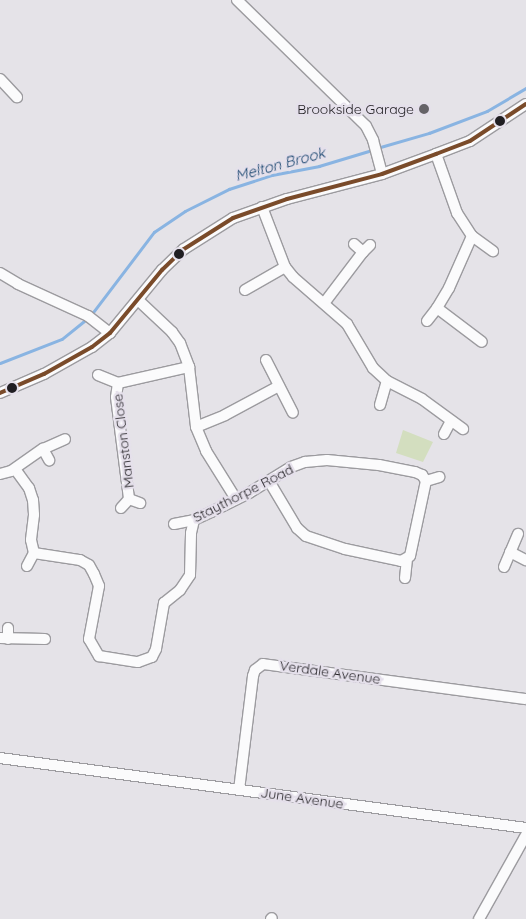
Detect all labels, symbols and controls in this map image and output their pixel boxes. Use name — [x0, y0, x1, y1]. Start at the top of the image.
place label: Brookside Garage — [297, 101, 414, 117]
marker: Brookside Garage — [418, 103, 430, 115]
unlabelled marker — [495, 116, 505, 126]
water label: Melton Brook — [233, 143, 327, 185]
unlabelled marker — [174, 249, 184, 259]
unlabelled marker — [7, 383, 17, 393]
street label: Manston Close — [109, 393, 137, 489]
street label: Staythorpe Road — [190, 460, 296, 526]
street label: Verdale Avenue — [279, 657, 381, 687]
street label: June Avenue — [259, 784, 345, 812]

